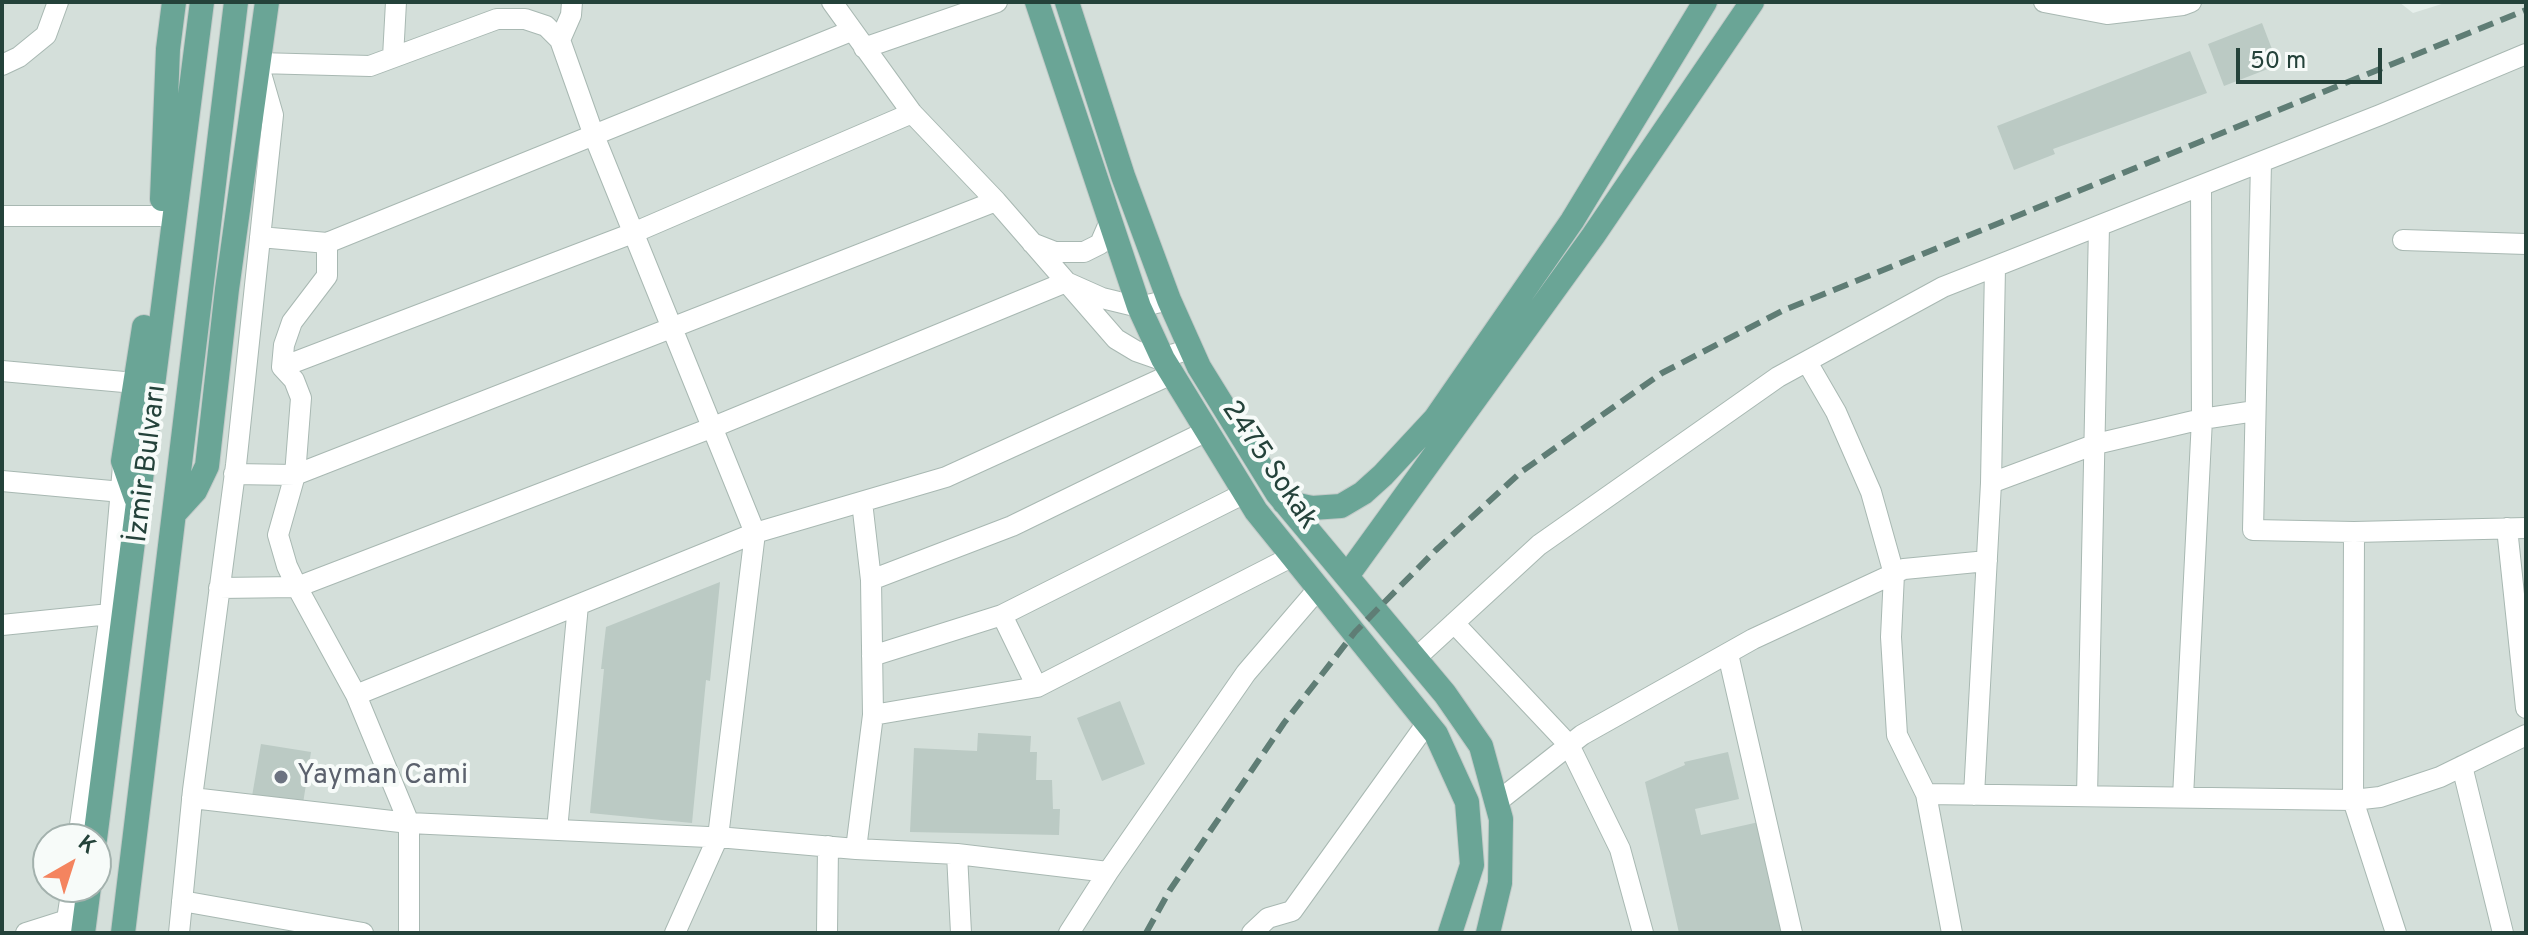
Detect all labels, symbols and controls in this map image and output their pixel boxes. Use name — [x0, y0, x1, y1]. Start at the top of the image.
scale bar — [2240, 32, 2386, 82]
text: 50 m — [2250, 47, 2306, 77]
street label: İzmir Bulvarı — [123, 383, 175, 545]
street label: 2475 Sokak — [1213, 395, 1323, 537]
place label: Yayman Cami — [297, 760, 468, 794]
marker: Yayman Cami — [272, 768, 290, 786]
north arrow — [32, 823, 112, 903]
text: K — [72, 830, 101, 861]

